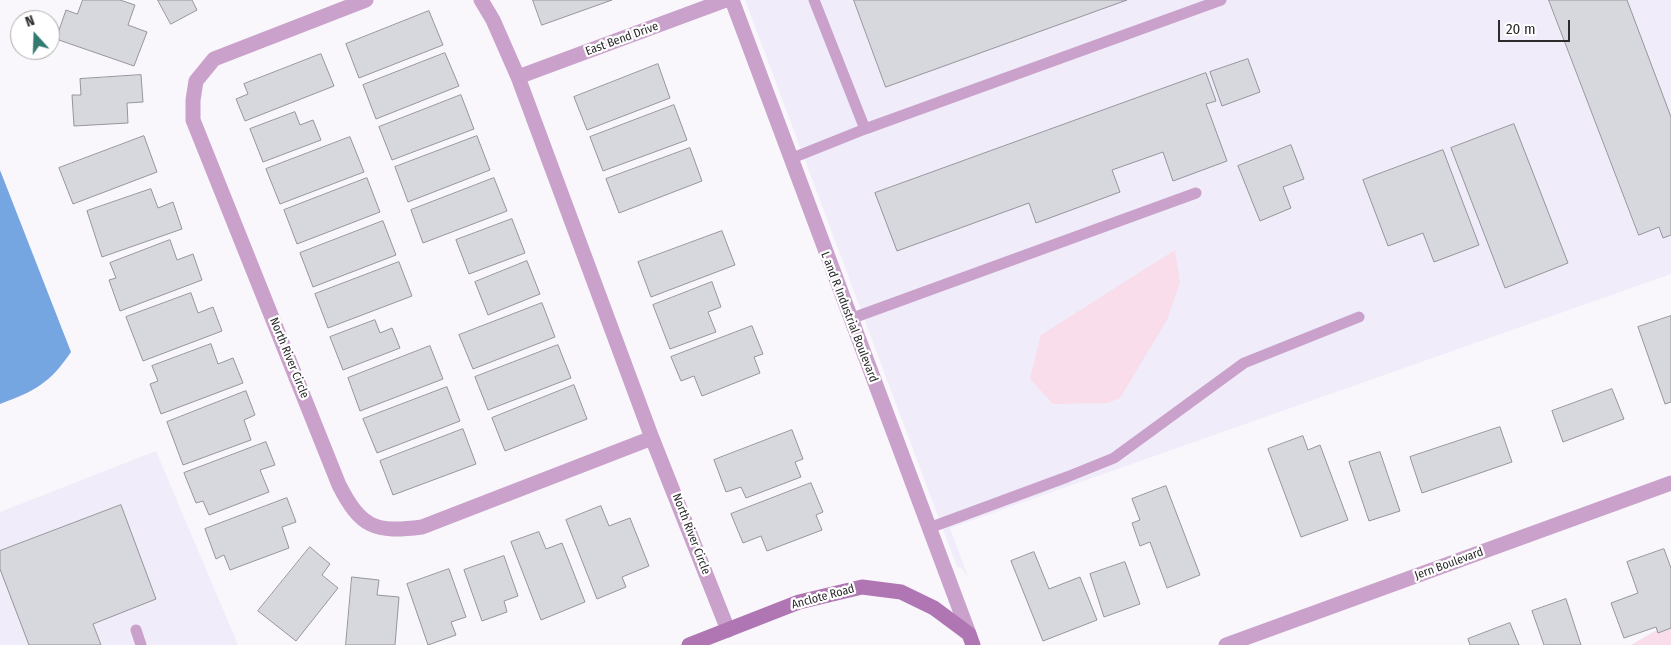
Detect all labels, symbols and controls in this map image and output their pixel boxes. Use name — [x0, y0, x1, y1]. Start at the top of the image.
north arrow — [10, 10, 60, 60]
scale bar — [1501, 10, 1574, 42]
text: N — [23, 12, 37, 31]
street label: East Bend Drive — [584, 19, 660, 59]
text: 20 m — [1506, 20, 1536, 38]
street label: L and R Industrial Boulevard — [817, 250, 881, 384]
street label: North River Circle — [266, 316, 312, 400]
street label: North River Circle — [669, 491, 713, 577]
street label: Jern Boulevard — [1413, 545, 1485, 583]
street label: Anclote Road — [790, 582, 856, 612]

